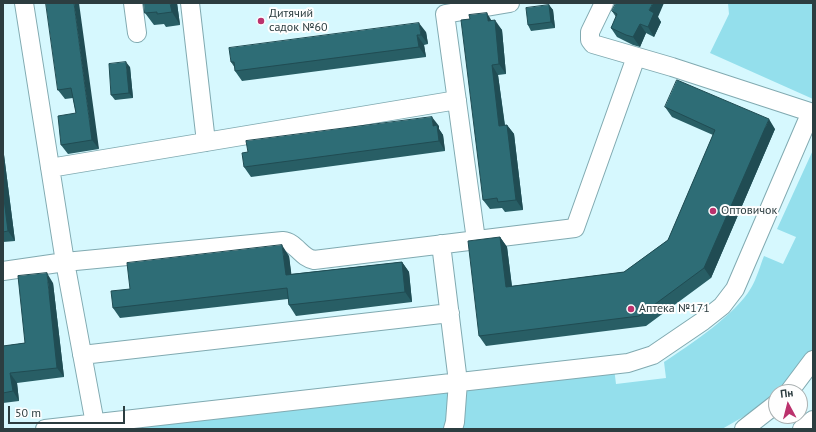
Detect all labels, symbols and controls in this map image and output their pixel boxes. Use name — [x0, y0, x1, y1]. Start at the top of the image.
place label: Дитячий садок №60 — [269, 7, 328, 35]
marker: Дитячий садок №60 — [256, 16, 266, 26]
place label: Оптовичок — [721, 204, 777, 218]
marker: Оптовичок — [708, 206, 718, 216]
place label: Аптека №171 — [639, 302, 710, 316]
marker: Аптека №171 — [626, 304, 636, 314]
north arrow — [768, 384, 808, 424]
text: Пн — [779, 385, 794, 401]
scale bar — [10, 398, 127, 424]
text: 50 m — [15, 405, 41, 420]

